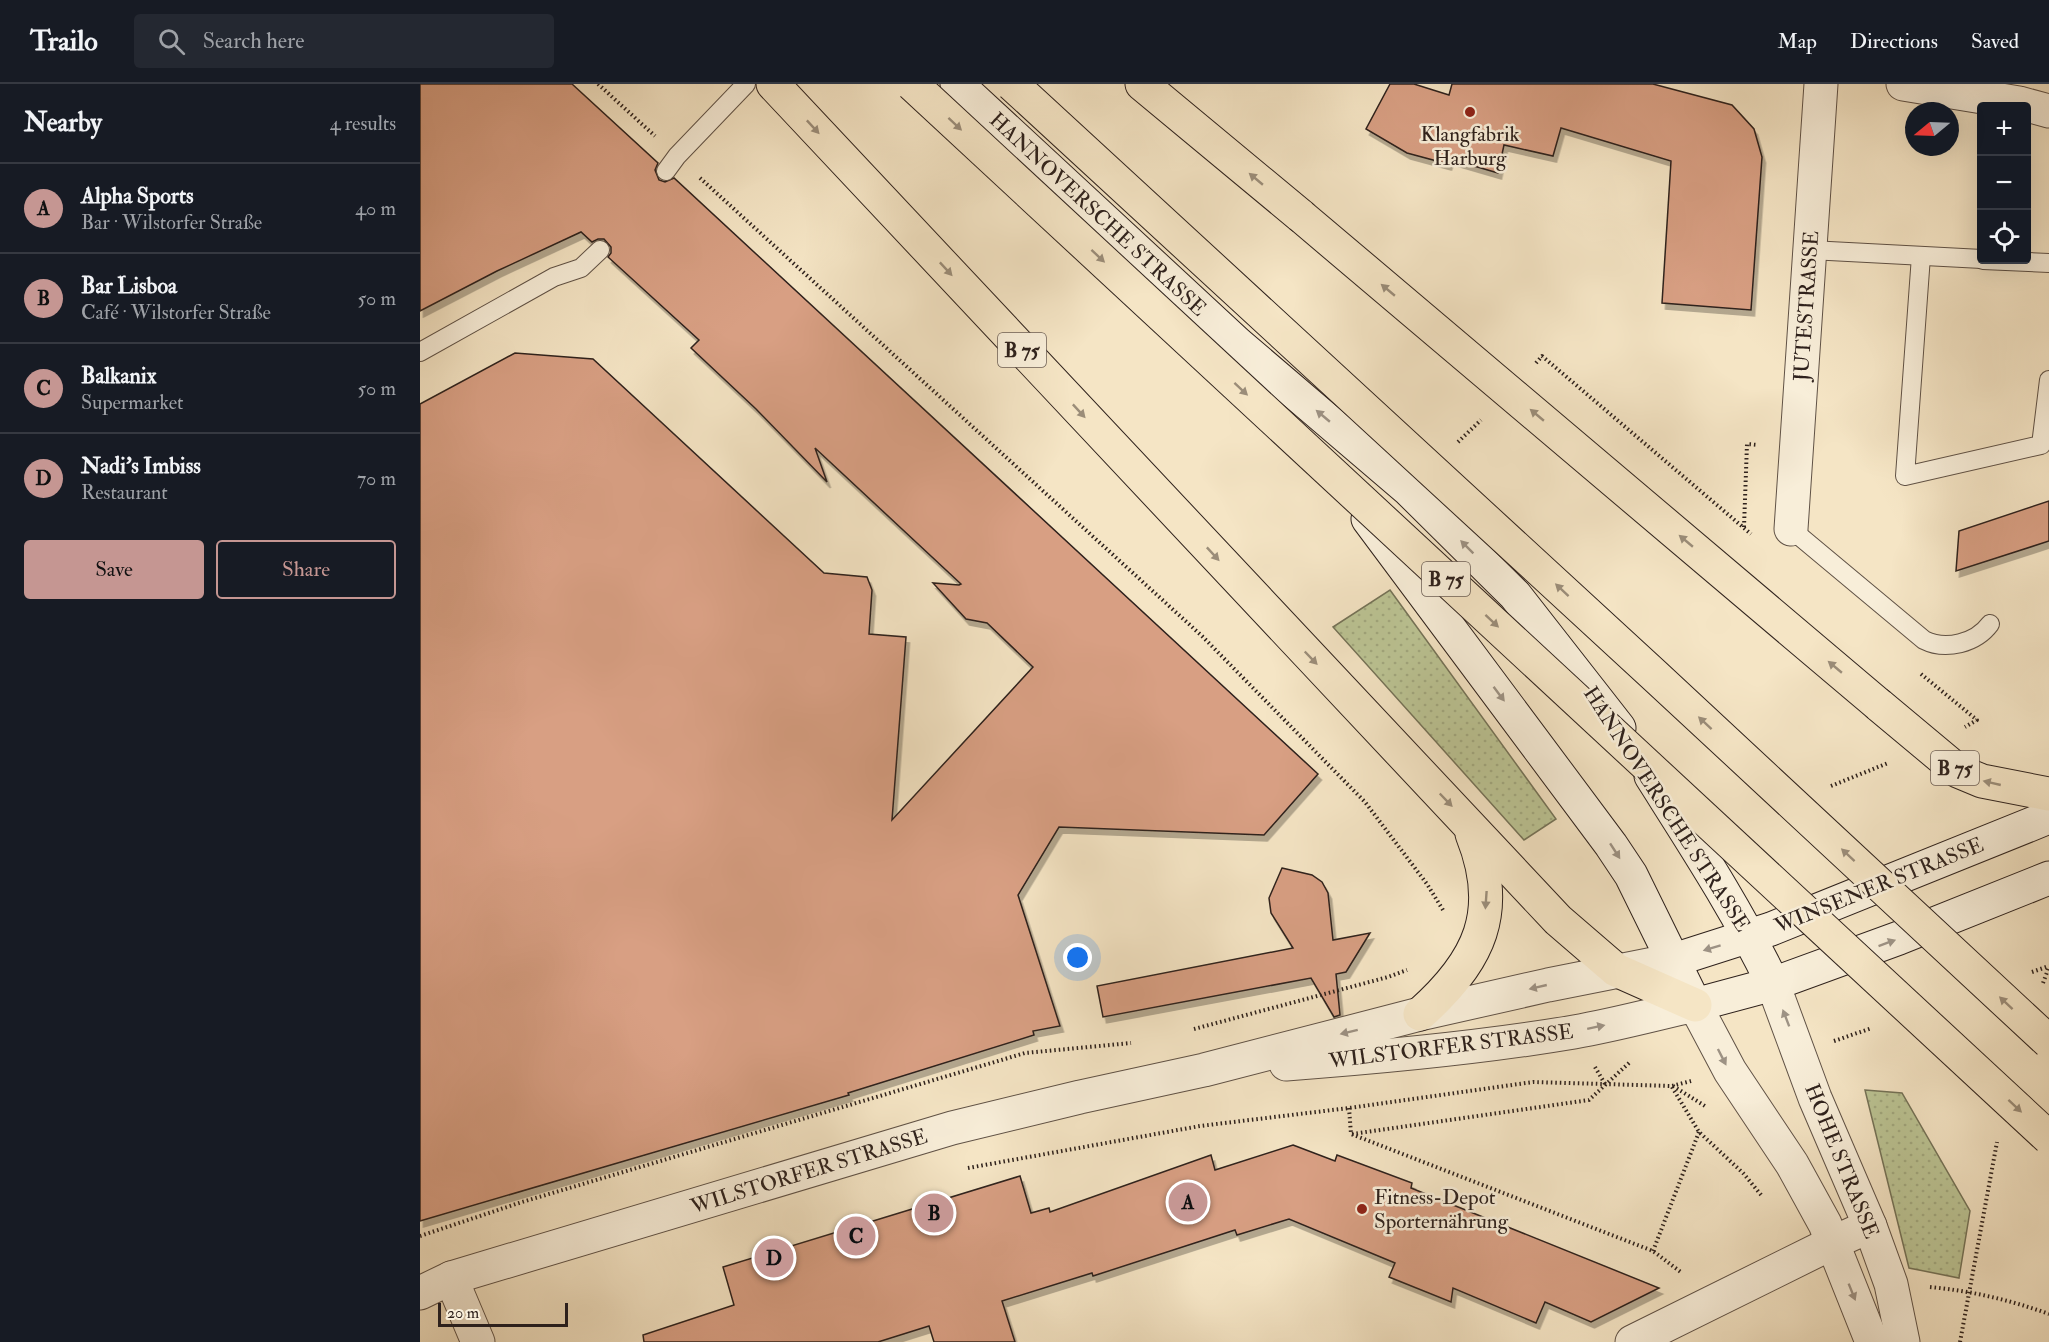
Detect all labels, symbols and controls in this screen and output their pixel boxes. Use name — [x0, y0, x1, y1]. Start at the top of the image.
search box — [134, 14, 554, 68]
text: Trailo — [30, 24, 98, 59]
icon: search — [155, 25, 188, 58]
text: Search here — [203, 27, 304, 55]
text: Map — [1777, 28, 1817, 55]
text: Directions — [1850, 28, 1938, 55]
text: Saved — [1971, 28, 2019, 55]
north arrow — [1905, 102, 1959, 156]
map controls — [1977, 102, 2031, 264]
button: + — [1977, 102, 2031, 156]
marker: Klangfabrik Harburg — [1463, 105, 1477, 119]
text: Nearby — [24, 107, 102, 139]
street label: HANNOVERSCHE STRASSE — [983, 107, 1212, 322]
text: 4 results — [330, 111, 396, 136]
one-way arrow — [947, 117, 962, 131]
one-way arrow — [806, 119, 820, 134]
place label: Klangfabrik Harburg — [1420, 121, 1520, 172]
button: − — [1977, 156, 2031, 210]
one-way arrow — [1249, 173, 1264, 186]
text: Alpha Sports — [81, 182, 194, 210]
text: A — [37, 196, 50, 221]
text: 40 m — [355, 196, 396, 221]
text: Bar · Wilstorfer Straße — [81, 210, 262, 235]
button: locate — [1977, 210, 2031, 264]
street label: JUTESTRASSE — [1788, 230, 1825, 383]
one-way arrow — [1090, 249, 1105, 263]
one-way arrow — [939, 261, 952, 276]
text: Bar Lisboa — [81, 272, 177, 300]
one-way arrow — [1380, 283, 1396, 296]
text: B — [37, 286, 50, 311]
text: 50 m — [357, 286, 396, 311]
text: Café · Wilstorfer Straße — [81, 300, 271, 325]
road number: B 75 — [998, 333, 1046, 367]
text: Balkanix — [81, 362, 156, 390]
text: C — [36, 376, 51, 401]
text: 50 m — [357, 376, 396, 401]
one-way arrow — [1233, 382, 1248, 395]
text: Supermarket — [81, 390, 184, 415]
one-way arrow — [1072, 404, 1086, 418]
one-way arrow — [1529, 409, 1545, 422]
one-way arrow — [1316, 410, 1331, 423]
text: Nadi's Imbiss — [81, 452, 201, 480]
text: D — [35, 466, 52, 491]
text: 70 m — [357, 466, 396, 491]
text: Restaurant — [81, 480, 168, 505]
one-way arrow — [1679, 535, 1694, 548]
button: Save — [24, 540, 204, 599]
button: Share — [216, 540, 396, 599]
one-way arrow — [1460, 540, 1474, 554]
one-way arrow — [1205, 546, 1219, 560]
road number: B 75 — [1422, 562, 1470, 596]
one-way arrow — [1555, 584, 1570, 597]
one-way arrow — [1484, 614, 1499, 628]
one-way arrow — [1304, 651, 1318, 666]
one-way arrow — [1828, 661, 1843, 674]
street label: HANNOVERSCHE STRASSE — [1577, 681, 1756, 937]
one-way arrow — [1493, 686, 1505, 702]
one-way arrow — [1699, 716, 1713, 730]
road number: B 75 — [1931, 751, 1979, 785]
one-way arrow — [1982, 778, 2001, 788]
one-way arrow — [1438, 792, 1452, 806]
street label: WINSENER STRASSE — [1770, 831, 1988, 940]
one-way arrow — [1609, 843, 1620, 859]
one-way arrow — [1841, 849, 1855, 863]
one-way arrow — [1481, 891, 1491, 910]
one-way arrow — [1878, 937, 1896, 947]
your location — [1063, 943, 1092, 972]
one-way arrow — [1703, 944, 1721, 953]
one-way arrow — [1529, 983, 1548, 992]
one-way arrow — [1999, 996, 2013, 1010]
one-way arrow — [1781, 1009, 1791, 1027]
street label: WILSTORFER STRASSE — [1326, 1018, 1575, 1075]
one-way arrow — [1586, 1022, 1605, 1031]
one-way arrow — [1340, 1028, 1358, 1038]
one-way arrow — [1718, 1049, 1727, 1066]
street label: HOHE STRASSE — [1798, 1080, 1885, 1243]
one-way arrow — [2007, 1098, 2021, 1112]
street label: WILSTORFER STRASSE — [687, 1123, 931, 1221]
pin: A — [1168, 1180, 1208, 1224]
place label: Fitness-Depot Sporternährung — [1374, 1184, 1509, 1235]
pin: B — [914, 1190, 954, 1236]
marker: Fitness-Depot Sporternährung — [1355, 1202, 1369, 1216]
pin: C — [836, 1214, 876, 1258]
pin: D — [754, 1236, 794, 1280]
one-way arrow — [1848, 1284, 1858, 1302]
scale bar — [438, 1300, 568, 1328]
text: 20 m — [447, 1303, 479, 1323]

